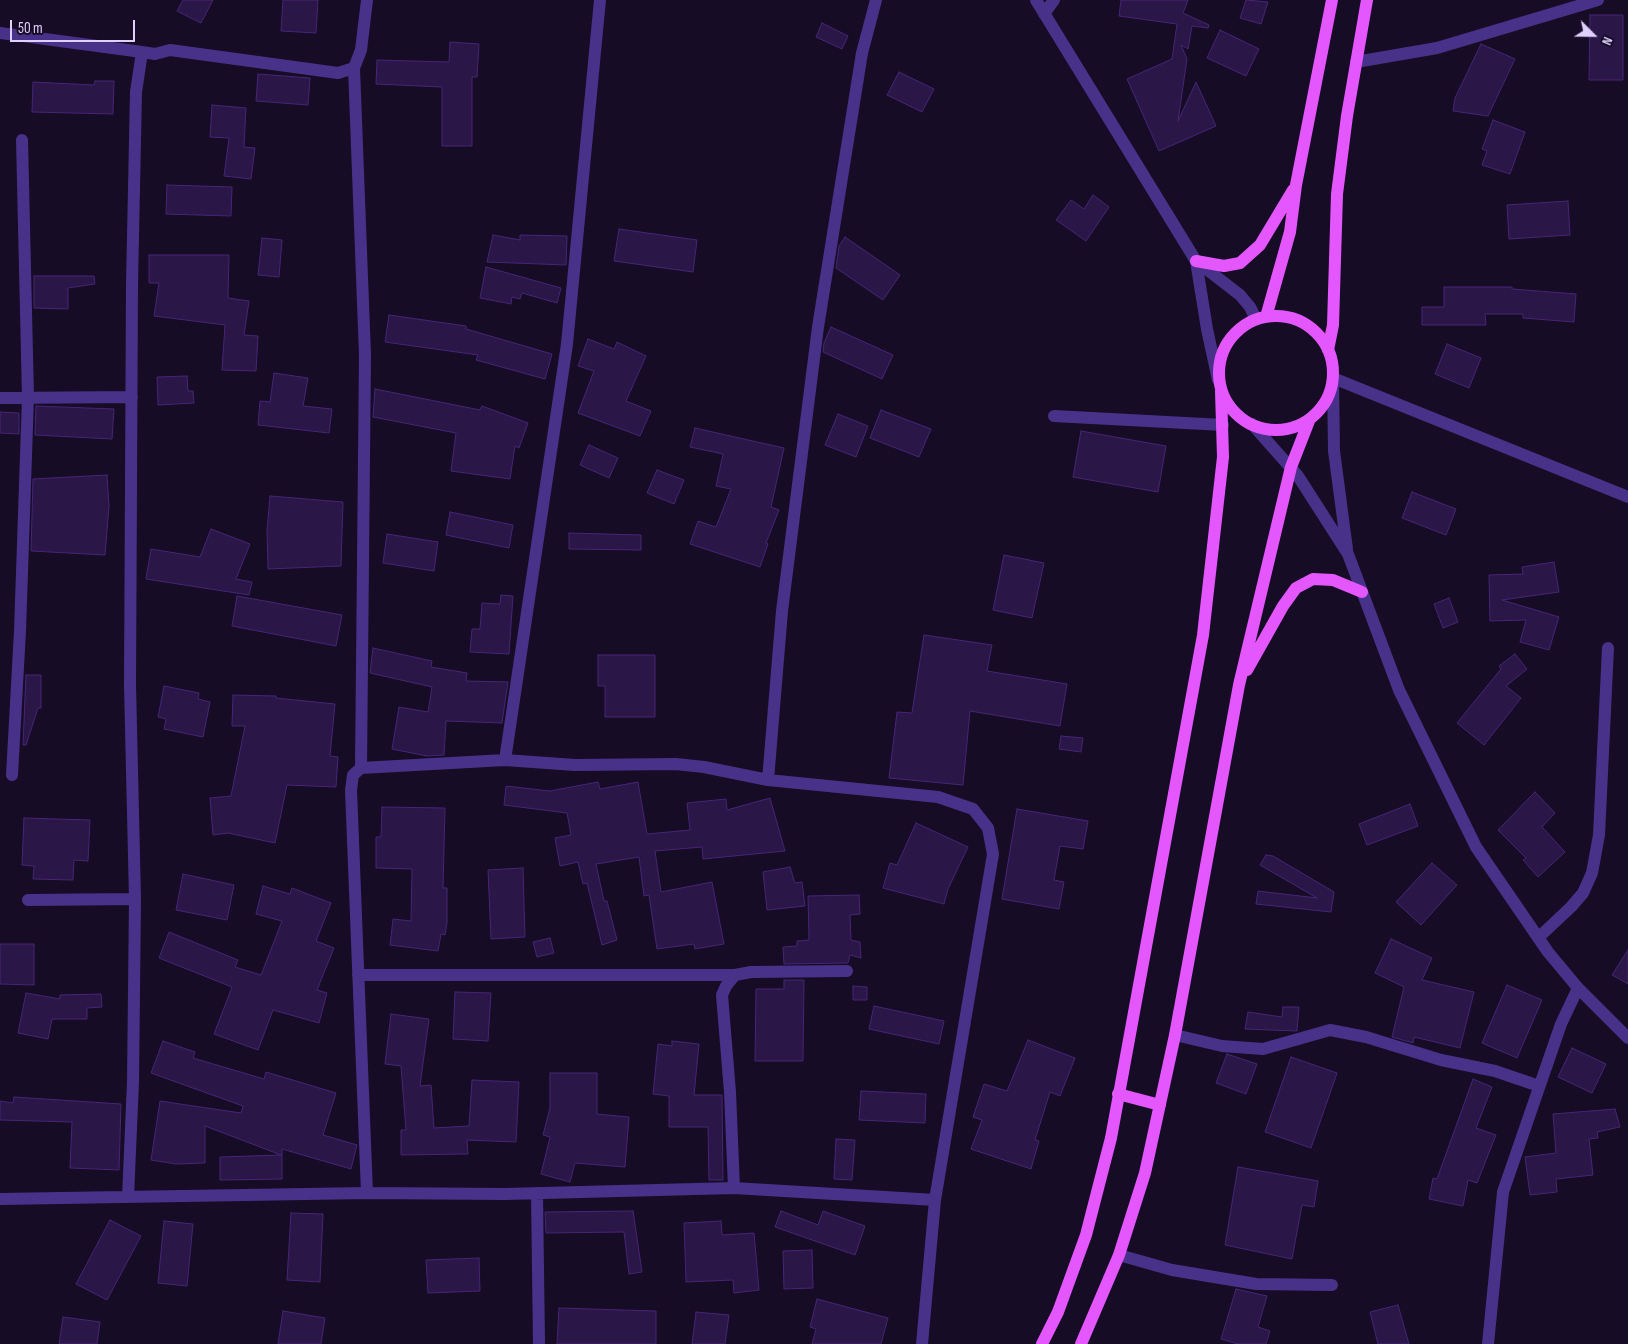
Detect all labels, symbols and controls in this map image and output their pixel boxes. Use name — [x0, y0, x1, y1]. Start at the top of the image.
scale bar — [12, 10, 138, 42]
north arrow — [1568, 10, 1618, 60]
text: 50 m — [18, 19, 43, 38]
text: N — [1598, 34, 1617, 48]

